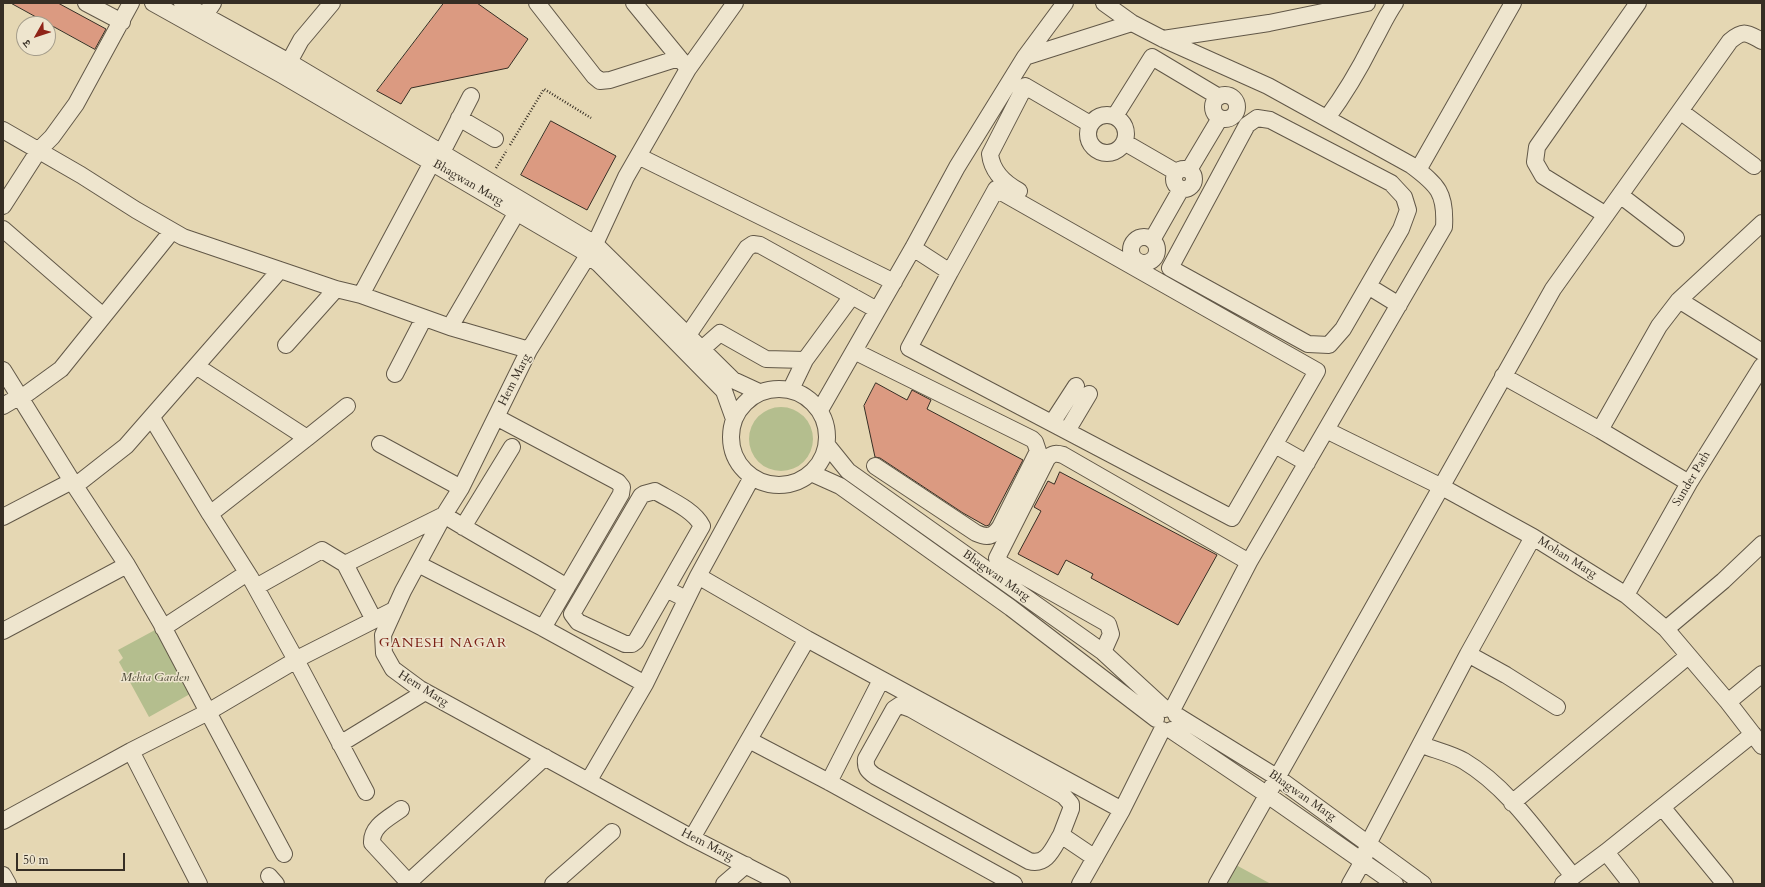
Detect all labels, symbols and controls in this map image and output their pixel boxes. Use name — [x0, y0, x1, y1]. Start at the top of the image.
north arrow — [16, 16, 56, 56]
text: उ — [19, 36, 35, 50]
street label: Bhagwan Marg — [430, 157, 506, 209]
street label: Hem Marg — [496, 352, 534, 408]
street label: Sunder Path — [1670, 449, 1714, 509]
street label: Mohan Marg — [1535, 534, 1599, 582]
street label: Bhagwan Marg — [959, 547, 1033, 605]
district label: GANESH NAGAR — [379, 636, 507, 652]
street label: Hem Marg — [395, 668, 451, 710]
park label: Mehta Garden — [121, 671, 189, 685]
street label: Bhagwan Marg — [1265, 767, 1339, 825]
street label: Hem Marg — [679, 826, 735, 864]
scale bar — [18, 845, 127, 871]
text: 50 m — [23, 852, 49, 868]

